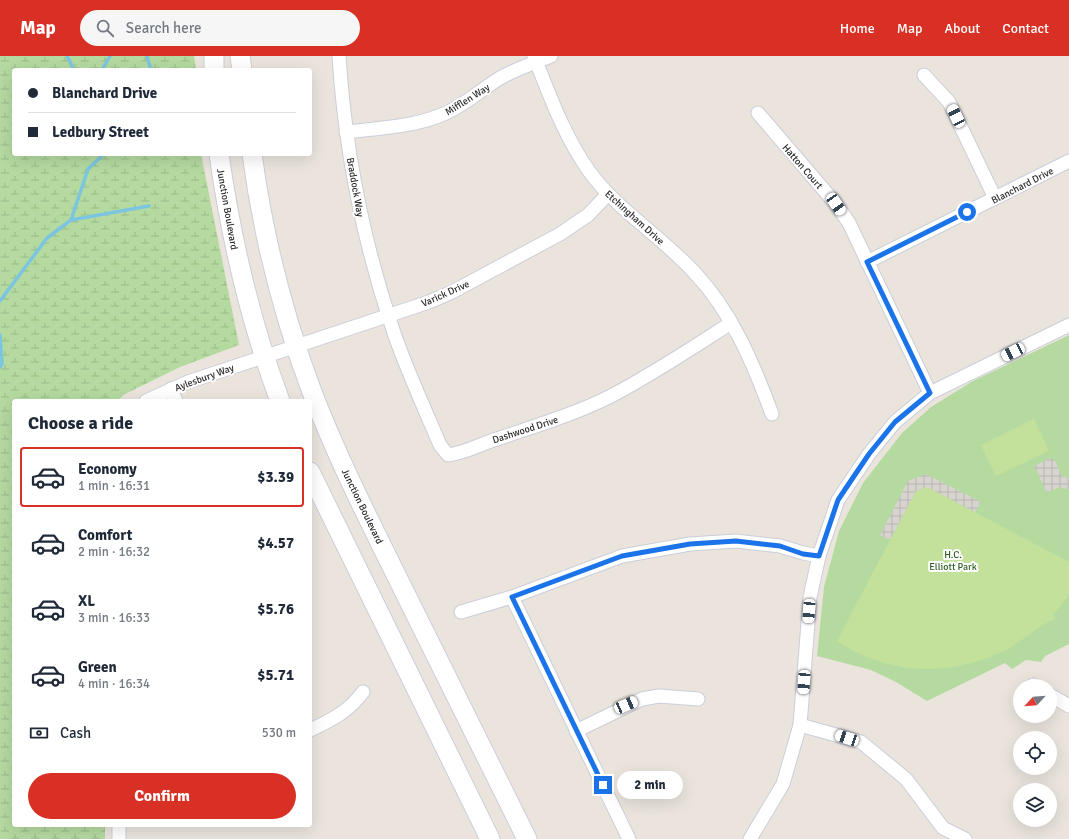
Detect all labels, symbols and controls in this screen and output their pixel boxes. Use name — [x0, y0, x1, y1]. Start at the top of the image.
search box — [80, 10, 360, 46]
text: Map — [20, 16, 56, 40]
icon: search — [94, 17, 116, 39]
text: Search here — [126, 19, 201, 37]
text: Home — [840, 20, 875, 37]
text: Map — [897, 20, 922, 37]
text: About — [944, 20, 980, 37]
text: Contact — [1002, 20, 1049, 37]
street label: Mifflen Way — [443, 81, 492, 118]
text: Blanchard Drive — [52, 84, 157, 102]
car — [945, 103, 967, 129]
text: Ledbury Street — [52, 123, 149, 141]
street label: Hatton Court — [780, 142, 825, 192]
street label: Braddock Way — [344, 157, 366, 218]
street label: Blanchard Drive — [989, 165, 1056, 207]
street label: Junction Boulevard — [214, 168, 240, 251]
street label: Etchingham Drive — [602, 188, 666, 248]
car — [824, 191, 848, 217]
route start — [958, 203, 976, 221]
street label: Varick Drive — [420, 278, 471, 310]
car — [1000, 341, 1026, 363]
street label: Aylesbury Way — [173, 362, 236, 394]
text: Choose a ride — [28, 412, 133, 434]
street label: Dashwood Drive — [491, 414, 560, 446]
icon: car — [30, 459, 66, 495]
text: Economy — [78, 460, 137, 478]
street label: Junction Boulevard — [339, 467, 386, 546]
text: $3.39 — [257, 468, 294, 486]
text: 1 min · 16:31 — [78, 478, 150, 494]
icon: car — [30, 525, 66, 561]
text: Comfort — [78, 526, 132, 544]
text: $4.57 — [257, 534, 294, 552]
text: 2 min · 16:32 — [78, 544, 150, 560]
park label: H.C. Elliott Park — [929, 549, 977, 573]
icon: car — [30, 591, 66, 627]
text: XL — [78, 592, 95, 610]
car — [802, 599, 816, 623]
text: $5.76 — [257, 600, 294, 618]
text: 3 min · 16:33 — [78, 610, 150, 626]
icon: car — [30, 657, 66, 693]
text: Green — [78, 658, 117, 676]
text: $5.71 — [257, 666, 294, 684]
car — [797, 670, 811, 694]
text: 4 min · 16:34 — [78, 676, 150, 692]
north arrow — [1013, 679, 1057, 723]
map controls — [1013, 679, 1057, 827]
car — [613, 695, 639, 715]
icon: cash — [28, 722, 50, 744]
text: Cash — [60, 724, 91, 742]
text: 530 m — [262, 725, 296, 741]
car — [834, 729, 860, 747]
button: locate — [1013, 731, 1057, 775]
callout: 2 min — [617, 771, 683, 799]
button: Confirm — [28, 773, 296, 819]
route end — [594, 776, 612, 794]
text: 2 min — [634, 777, 666, 793]
button: layers — [1013, 783, 1057, 827]

